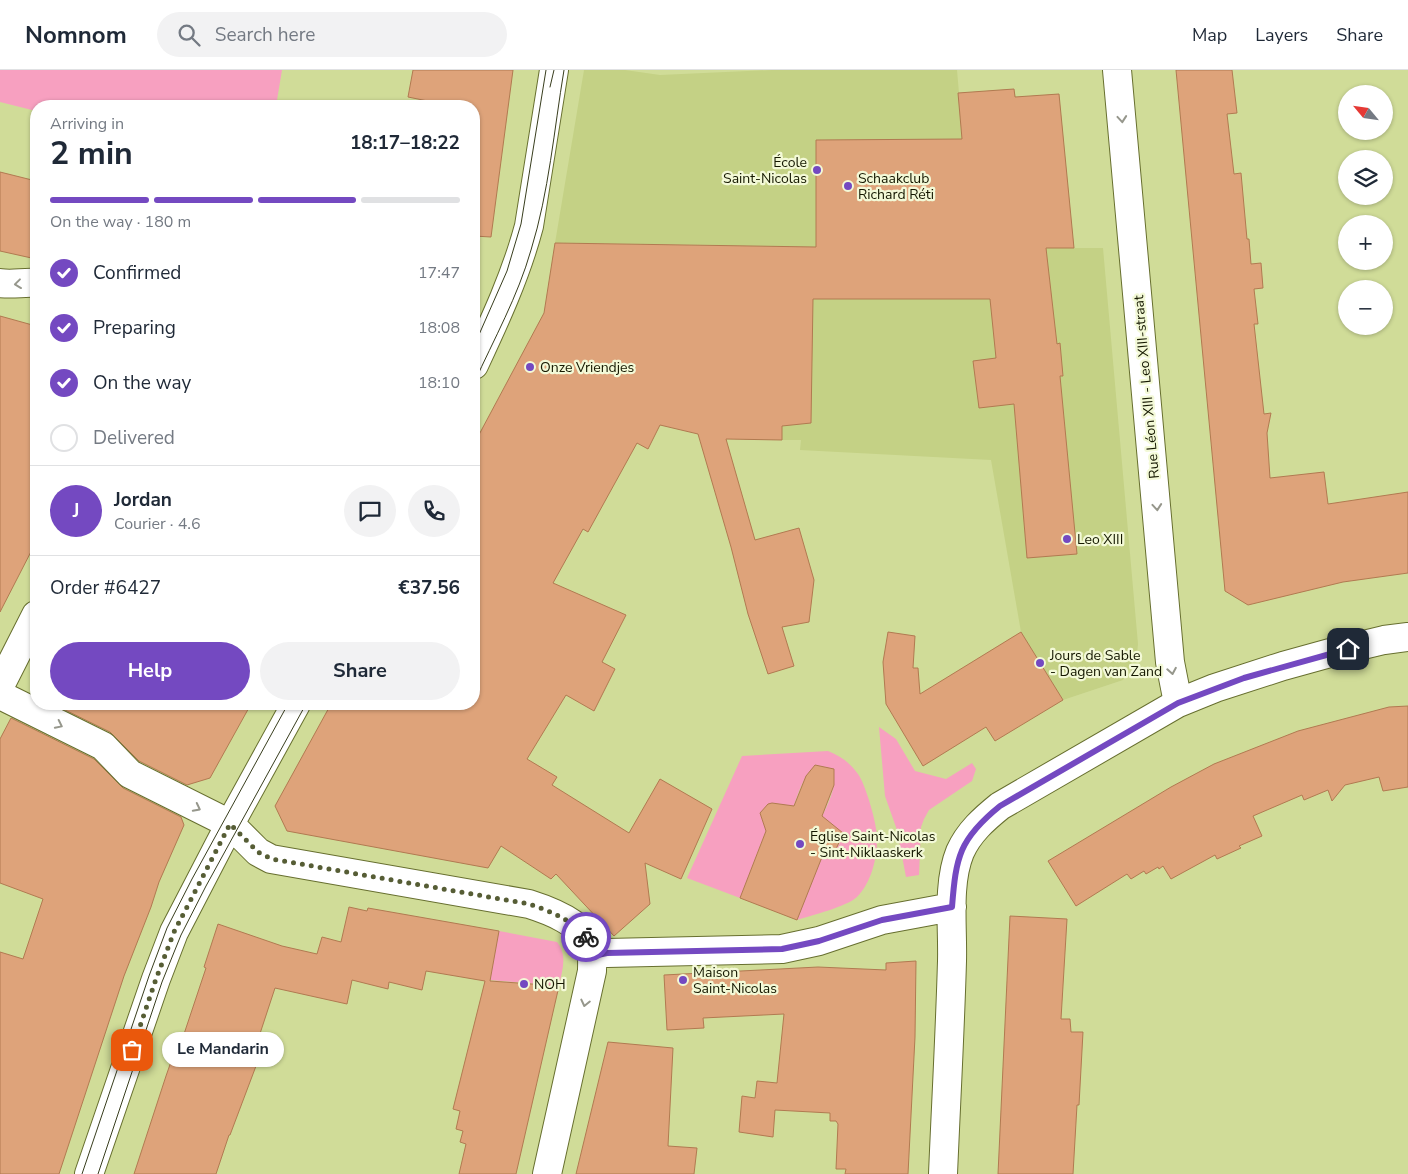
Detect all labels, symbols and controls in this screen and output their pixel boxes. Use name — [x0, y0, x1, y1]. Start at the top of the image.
search box — [157, 12, 507, 57]
text: Nomnom — [25, 19, 127, 51]
icon: search — [175, 21, 203, 49]
text: Search here — [215, 22, 315, 48]
text: Map — [1192, 23, 1227, 47]
text: Layers — [1255, 23, 1308, 47]
text: Share — [1336, 23, 1383, 47]
north arrow — [1338, 85, 1392, 140]
map controls — [1338, 85, 1393, 335]
text: Arriving in — [50, 113, 124, 135]
one-way arrow — [1116, 115, 1127, 123]
text: 18:17–18:22 — [350, 130, 460, 156]
text: 2 min — [50, 132, 133, 175]
button: layers — [1338, 150, 1393, 205]
place label: École Saint-Nicolas — [723, 153, 807, 188]
marker: École Saint-Nicolas — [811, 164, 823, 176]
place label: Schaakclub Richard Réti — [858, 169, 934, 204]
marker: Schaakclub Richard Réti — [842, 180, 854, 192]
text: On the way · 180 m — [50, 211, 191, 233]
button: + — [1338, 215, 1393, 270]
icon: check — [50, 259, 78, 287]
text: Confirmed — [93, 260, 181, 286]
text: 17:47 — [418, 262, 460, 284]
one-way arrow — [14, 278, 22, 288]
button: − — [1338, 280, 1393, 335]
street label: Rue Léon XIII - Leo XIII-straat — [1129, 294, 1164, 479]
icon: check — [50, 314, 78, 342]
text: Preparing — [93, 315, 176, 341]
text: 18:08 — [418, 317, 460, 339]
place label: Onze Vriendjes — [540, 358, 635, 377]
marker: Onze Vriendjes — [524, 361, 536, 373]
icon: check — [50, 369, 78, 397]
text: On the way — [93, 370, 191, 396]
text: 18:10 — [418, 372, 460, 394]
text: Delivered — [93, 425, 175, 451]
button: chat — [344, 485, 396, 537]
button: phone — [408, 485, 460, 537]
text: Jordan — [114, 487, 172, 513]
text: J — [73, 498, 79, 524]
one-way arrow — [1151, 503, 1162, 511]
text: Courier · 4.6 — [114, 513, 200, 535]
place label: Leo XIII — [1077, 530, 1123, 549]
marker: Leo XIII — [1061, 533, 1073, 545]
text: Order #6427 — [50, 575, 161, 601]
text: €37.56 — [398, 575, 460, 601]
pin — [1327, 628, 1369, 670]
icon: home — [1334, 635, 1362, 663]
button: Help — [50, 642, 250, 700]
button: Share — [260, 642, 460, 700]
place label: Jours de Sable - Dagen van Zand — [1049, 646, 1162, 681]
marker: Jours de Sable - Dagen van Zand — [1034, 657, 1046, 669]
one-way arrow — [1167, 667, 1177, 676]
one-way arrow — [54, 719, 63, 729]
one-way arrow — [192, 802, 201, 812]
place label: Église Saint-Nicolas - Sint-Niklaaskerk — [810, 827, 936, 862]
marker: Église Saint-Nicolas - Sint-Niklaaskerk — [794, 838, 806, 850]
courier — [561, 912, 611, 962]
icon: bike — [572, 923, 600, 951]
place label: Maison Saint-Nicolas — [693, 963, 777, 998]
marker: Maison Saint-Nicolas — [677, 974, 689, 986]
place label: NOH — [534, 975, 566, 994]
marker: NOH — [518, 978, 530, 990]
one-way arrow — [580, 999, 591, 1008]
pin — [111, 1029, 153, 1071]
callout: Le Mandarin — [162, 1032, 284, 1068]
icon: bag — [118, 1036, 146, 1064]
text: Le Mandarin — [177, 1038, 269, 1060]

